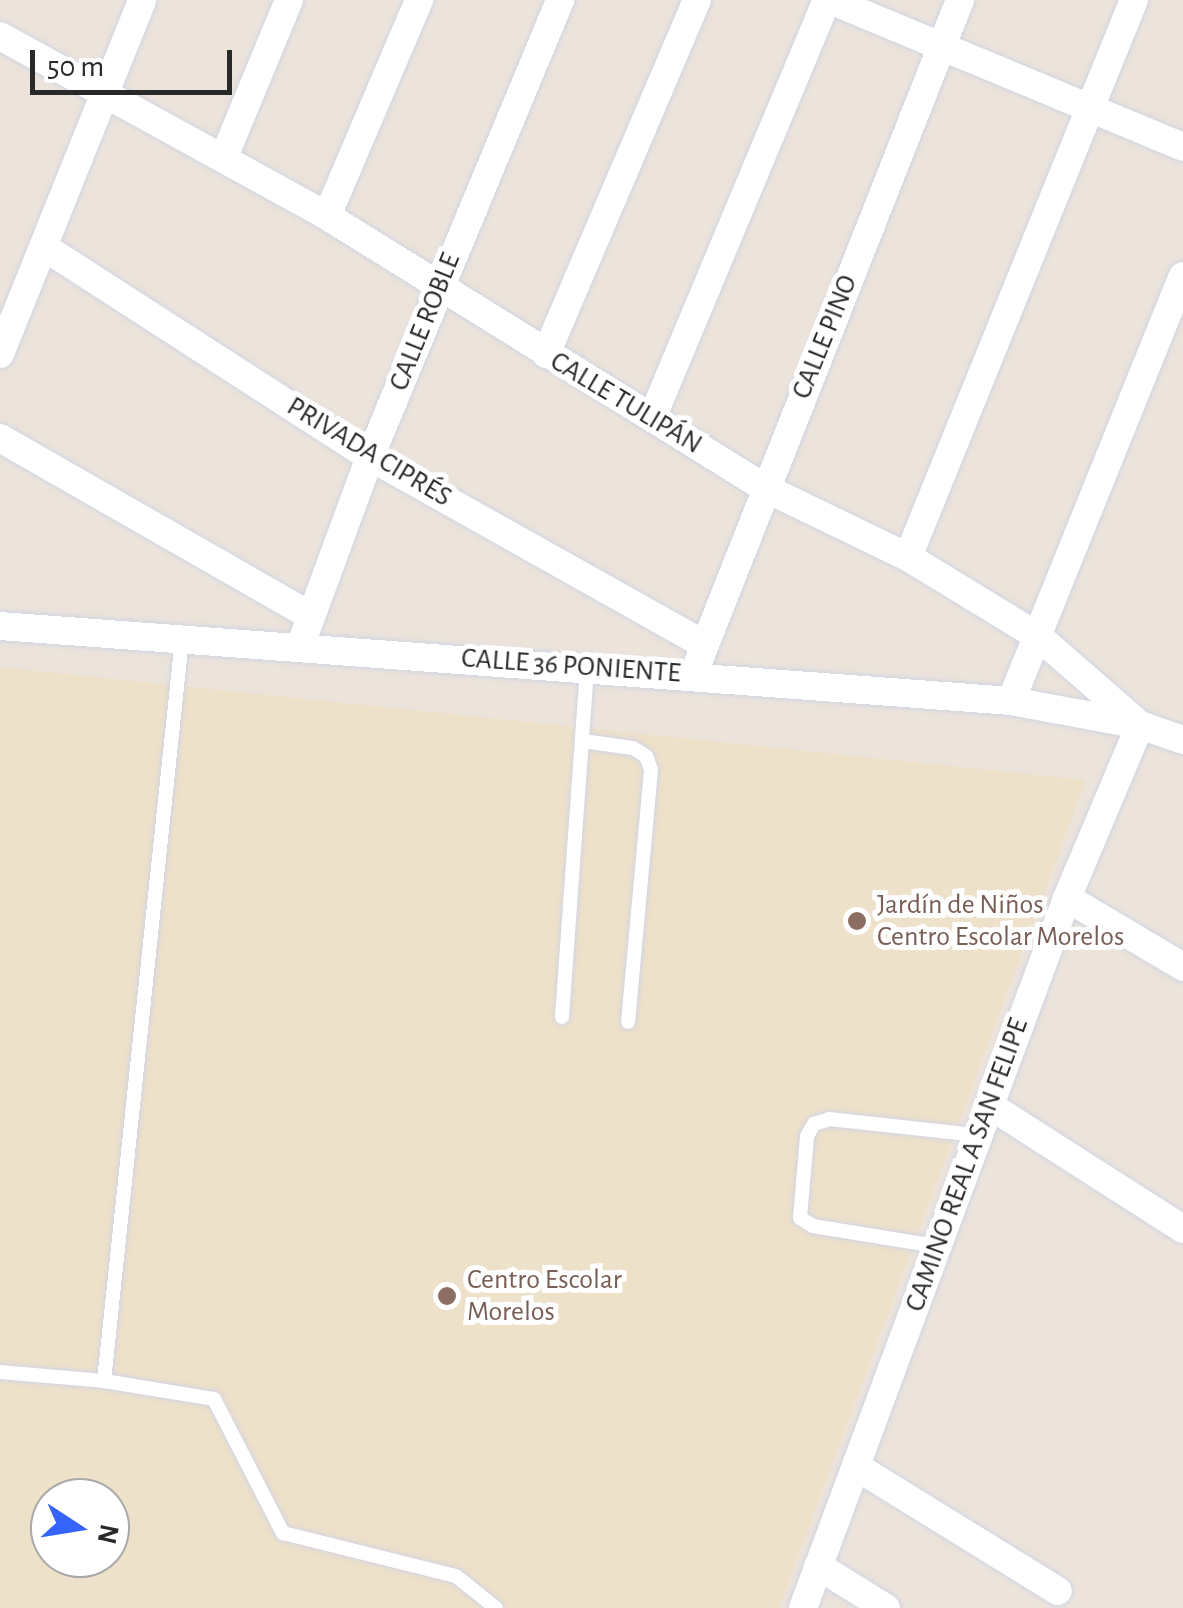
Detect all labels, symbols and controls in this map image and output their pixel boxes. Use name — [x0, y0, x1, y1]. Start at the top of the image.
scale bar — [35, 30, 238, 92]
text: 50 m — [47, 52, 104, 82]
street label: CALLE ROBLE — [382, 248, 468, 396]
street label: CALLE PINO — [785, 270, 865, 404]
street label: CALLE TULIPÁN — [544, 345, 708, 461]
street label: PRIVADA CIPRÉS — [281, 390, 457, 514]
street label: CALLE 36 PONIENTE — [460, 642, 682, 690]
place label: Jardín de Niños Centro Escolar Morelos — [877, 888, 1124, 954]
marker: Jardín de Niños Centro Escolar Morelos — [846, 910, 868, 932]
street label: CAMINO REAL A SAN FELIPE — [898, 1014, 1036, 1316]
place label: Centro Escolar Morelos — [467, 1263, 622, 1329]
marker: Centro Escolar Morelos — [436, 1285, 458, 1307]
north arrow — [30, 1478, 130, 1578]
text: N — [92, 1521, 123, 1546]

